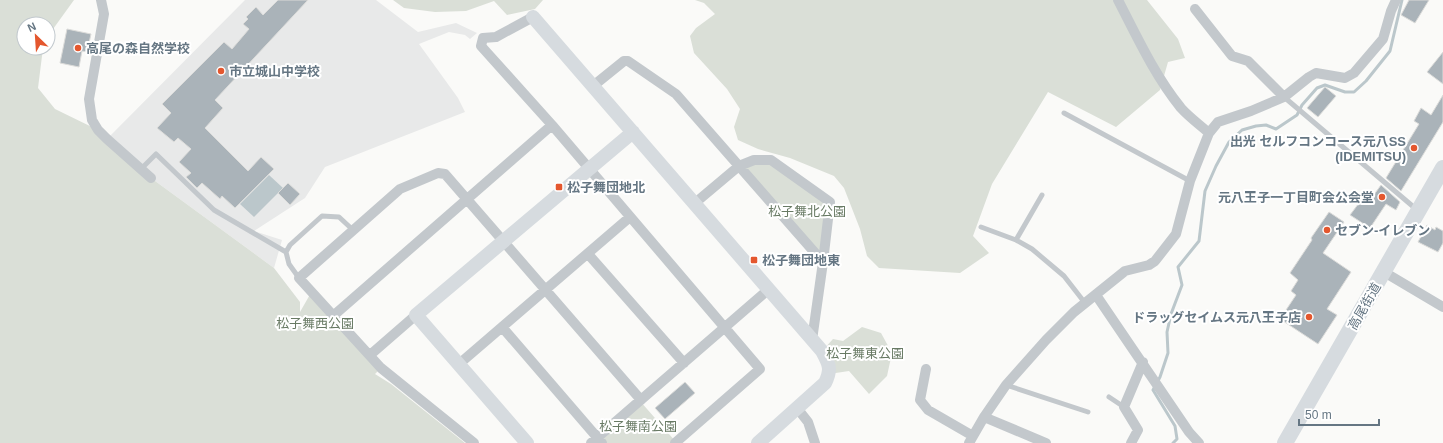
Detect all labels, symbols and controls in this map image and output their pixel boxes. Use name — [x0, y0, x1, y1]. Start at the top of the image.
north arrow — [16, 16, 56, 56]
text: N — [26, 20, 38, 34]
place label: 高尾の森自然学校 — [86, 41, 190, 56]
marker: 高尾の森自然学校 — [73, 43, 83, 53]
place label: 市立城山中学校 — [229, 64, 320, 79]
marker: 市立城山中学校 — [216, 66, 226, 76]
place label: 出光 セルフコンコース元八SS (IDEMITSU) — [1230, 134, 1406, 164]
marker: 出光 セルフコンコース元八SS (IDEMITSU) — [1409, 143, 1419, 153]
place label: 松子舞団地北 — [567, 180, 645, 195]
marker: 松子舞団地北 — [554, 182, 564, 192]
place label: 元八王子一丁目町会公会堂 — [1218, 190, 1374, 205]
marker: 元八王子一丁目町会公会堂 — [1377, 192, 1387, 202]
park label: 松子舞北公園 — [768, 204, 846, 219]
place label: セブン-イレブン — [1335, 223, 1430, 238]
marker: セブン-イレブン — [1322, 225, 1332, 235]
place label: 松子舞団地東 — [762, 253, 840, 268]
marker: 松子舞団地東 — [749, 255, 759, 265]
street label: 高尾街道 — [1345, 280, 1384, 333]
place label: ドラッグセイムス元八王子店 — [1132, 310, 1301, 325]
marker: ドラッグセイムス元八王子店 — [1304, 312, 1314, 322]
park label: 松子舞西公園 — [276, 316, 354, 331]
park label: 松子舞東公園 — [826, 346, 904, 361]
scale bar — [1299, 401, 1379, 427]
text: 50 m — [1305, 408, 1332, 422]
park label: 松子舞南公園 — [599, 419, 677, 434]

